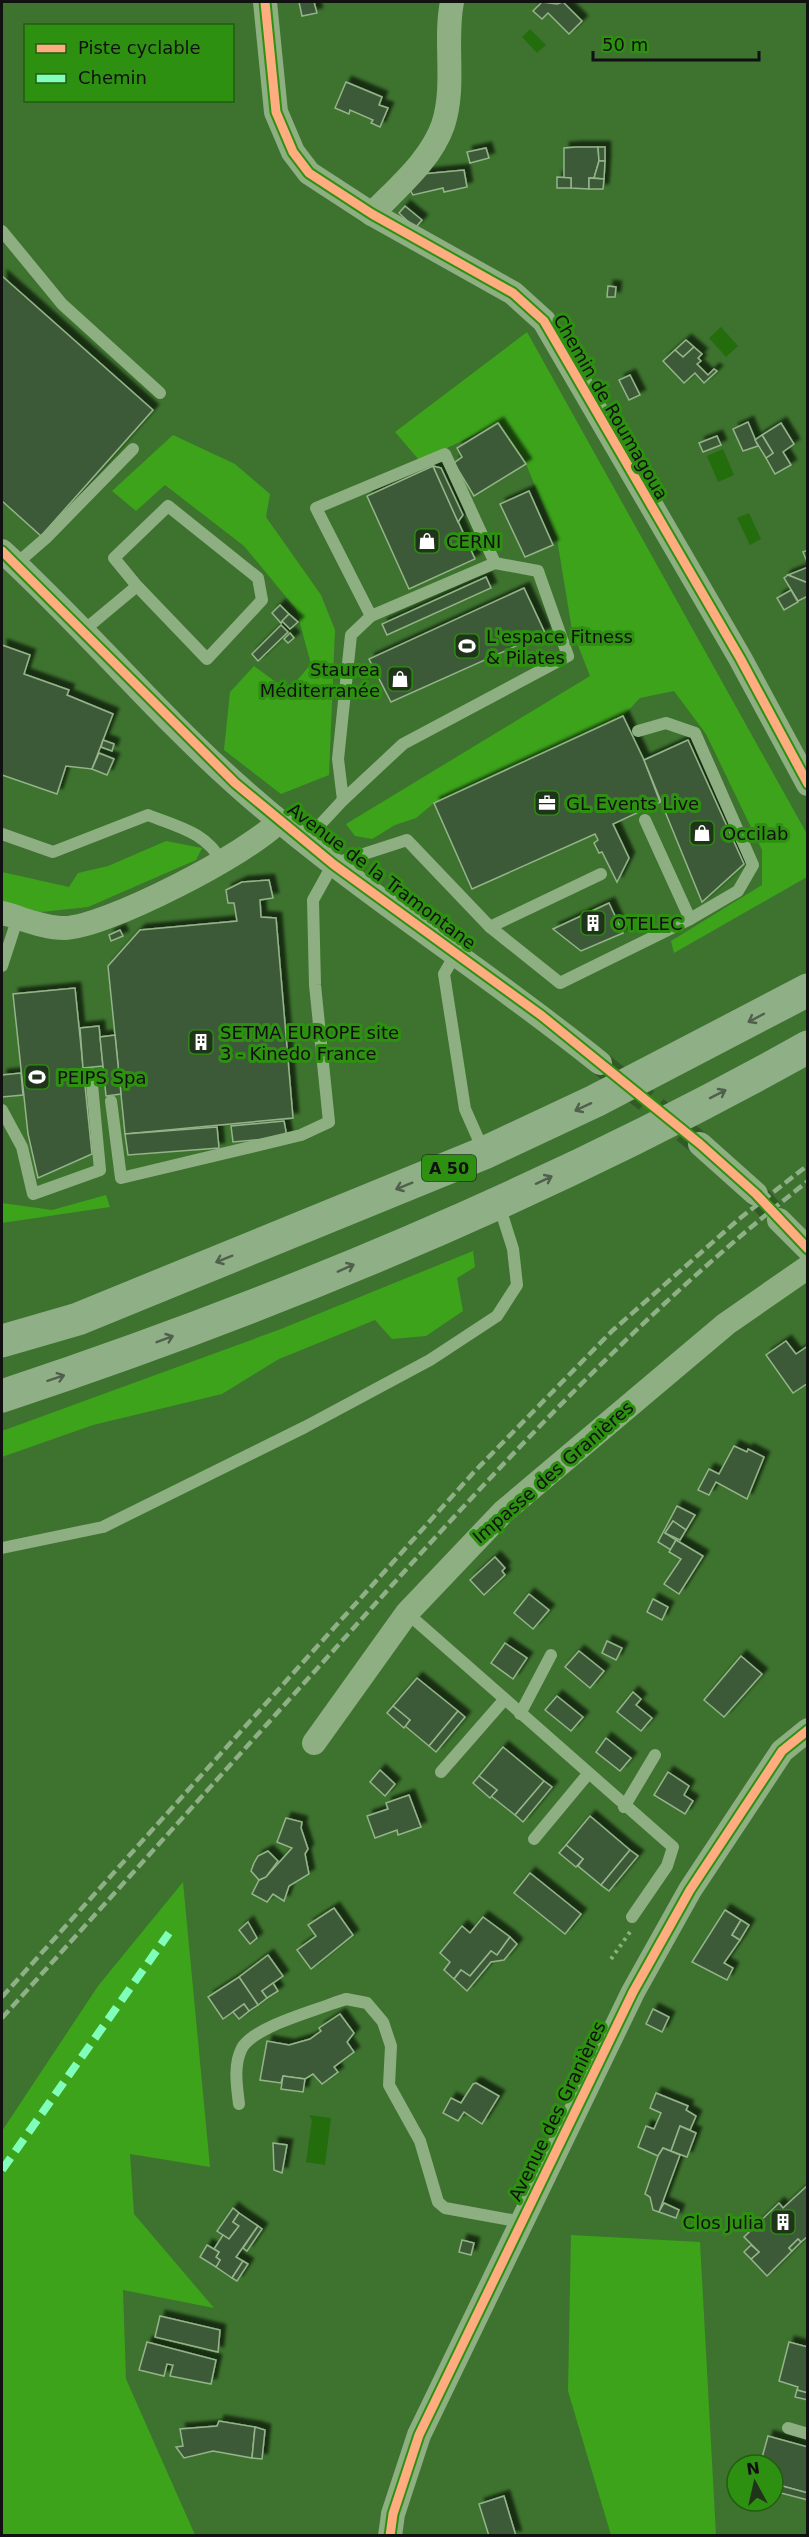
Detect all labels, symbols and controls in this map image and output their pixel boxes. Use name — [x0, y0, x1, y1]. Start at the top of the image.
legend — [24, 24, 234, 102]
scale bar — [593, 24, 760, 62]
text: 50 m — [602, 34, 648, 55]
text: Piste cyclable — [78, 37, 201, 58]
text: Chemin — [78, 67, 147, 88]
street label: Chemin de Roumagoua — [549, 311, 673, 503]
shop icon: CERNI — [412, 526, 442, 556]
place label: CERNI — [446, 531, 501, 552]
place label: L'espace Fitness & Pilates — [486, 626, 633, 668]
sports icon: L'espace Fitness & Pilates — [452, 631, 482, 661]
place label: Staurea Méditerranée — [260, 659, 380, 701]
shop icon: Staurea Méditerranée — [385, 664, 415, 694]
office icon: GL Events Live — [532, 788, 562, 818]
place label: GL Events Live — [566, 793, 699, 814]
street label: Avenue de la Tramontane — [284, 798, 480, 954]
shop icon: Occilab — [687, 818, 717, 848]
place label: Occilab — [722, 823, 788, 844]
building icon: OTELEC — [578, 908, 608, 938]
place label: OTELEC — [612, 913, 683, 934]
one-way arrow — [748, 1013, 766, 1025]
place label: SETMA EUROPE site 3 - Kinedo France — [220, 1022, 399, 1064]
building icon: SETMA EUROPE site 3 - Kinedo France — [186, 1027, 216, 1057]
sports icon: PEIPS Spa — [22, 1062, 52, 1092]
place label: PEIPS Spa — [57, 1067, 146, 1088]
one-way arrow — [709, 1087, 727, 1099]
one-way arrow — [574, 1101, 592, 1113]
road number: A 50 — [422, 1155, 476, 1181]
one-way arrow — [534, 1174, 552, 1186]
one-way arrow — [396, 1181, 414, 1192]
one-way arrow — [215, 1254, 233, 1265]
one-way arrow — [337, 1262, 355, 1273]
one-way arrow — [155, 1333, 174, 1344]
one-way arrow — [46, 1372, 65, 1383]
street label: Impasse des Granières — [468, 1397, 638, 1547]
street label: Avenue des Granières — [504, 2018, 610, 2204]
building icon: Clos Julia — [768, 2207, 798, 2237]
place label: Clos Julia — [683, 2212, 764, 2233]
north arrow — [725, 2453, 785, 2513]
text: N — [745, 2458, 761, 2479]

